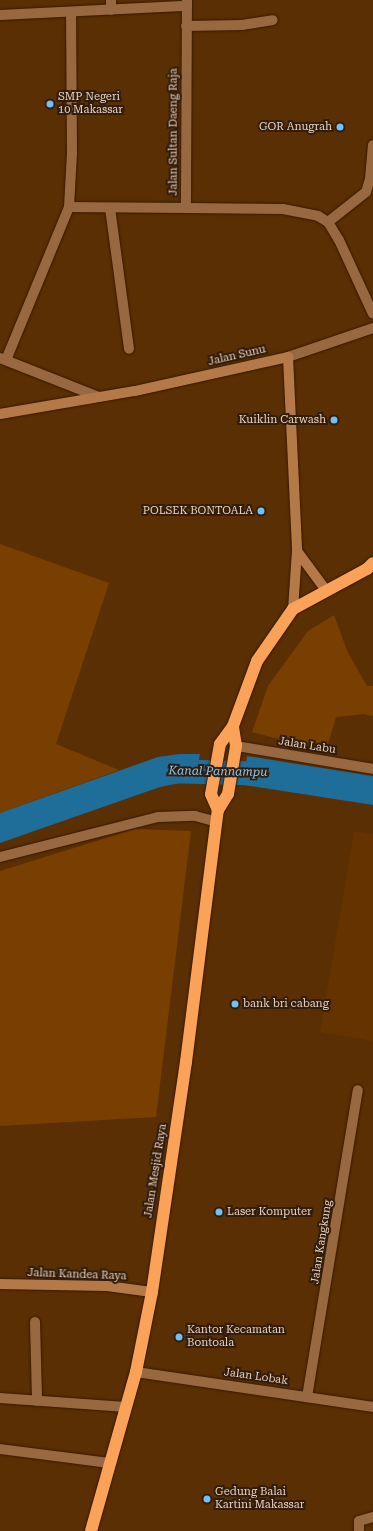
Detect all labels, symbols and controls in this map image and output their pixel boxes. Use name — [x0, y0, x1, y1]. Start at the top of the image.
street label: Jalan Sultan Daeng Raja — [167, 68, 181, 196]
place label: SMP Negeri 10 Makassar — [58, 91, 123, 117]
marker: SMP Negeri 10 Makassar — [45, 99, 55, 109]
place label: GOR Anugrah — [259, 120, 332, 134]
marker: GOR Anugrah — [335, 122, 345, 132]
street label: Jalan Sunu — [207, 343, 267, 369]
place label: Kuiklin Carwash — [239, 413, 326, 427]
marker: Kuiklin Carwash — [329, 415, 339, 425]
place label: POLSEK BONTOALA — [143, 504, 253, 518]
marker: POLSEK BONTOALA — [256, 506, 266, 516]
street label: Jalan Labu — [277, 735, 337, 757]
water label: Kanal Pannampu — [168, 764, 268, 780]
place label: bank bri cabang — [243, 997, 329, 1011]
marker: bank bri cabang — [230, 999, 240, 1009]
street label: Jalan Mesjid Raya — [142, 1123, 170, 1219]
street label: Jalan Kangkung — [309, 1199, 335, 1285]
place label: Laser Komputer — [227, 1205, 312, 1219]
marker: Laser Komputer — [214, 1207, 224, 1217]
street label: Jalan Kandea Raya — [27, 1267, 127, 1283]
place label: Kantor Kecamatan Bontoala — [187, 1324, 285, 1350]
marker: Kantor Kecamatan Bontoala — [174, 1332, 184, 1342]
street label: Jalan Lobak — [223, 1366, 289, 1388]
place label: Gedung Balai Kartini Makassar — [215, 1486, 304, 1512]
marker: Gedung Balai Kartini Makassar — [202, 1494, 212, 1504]

